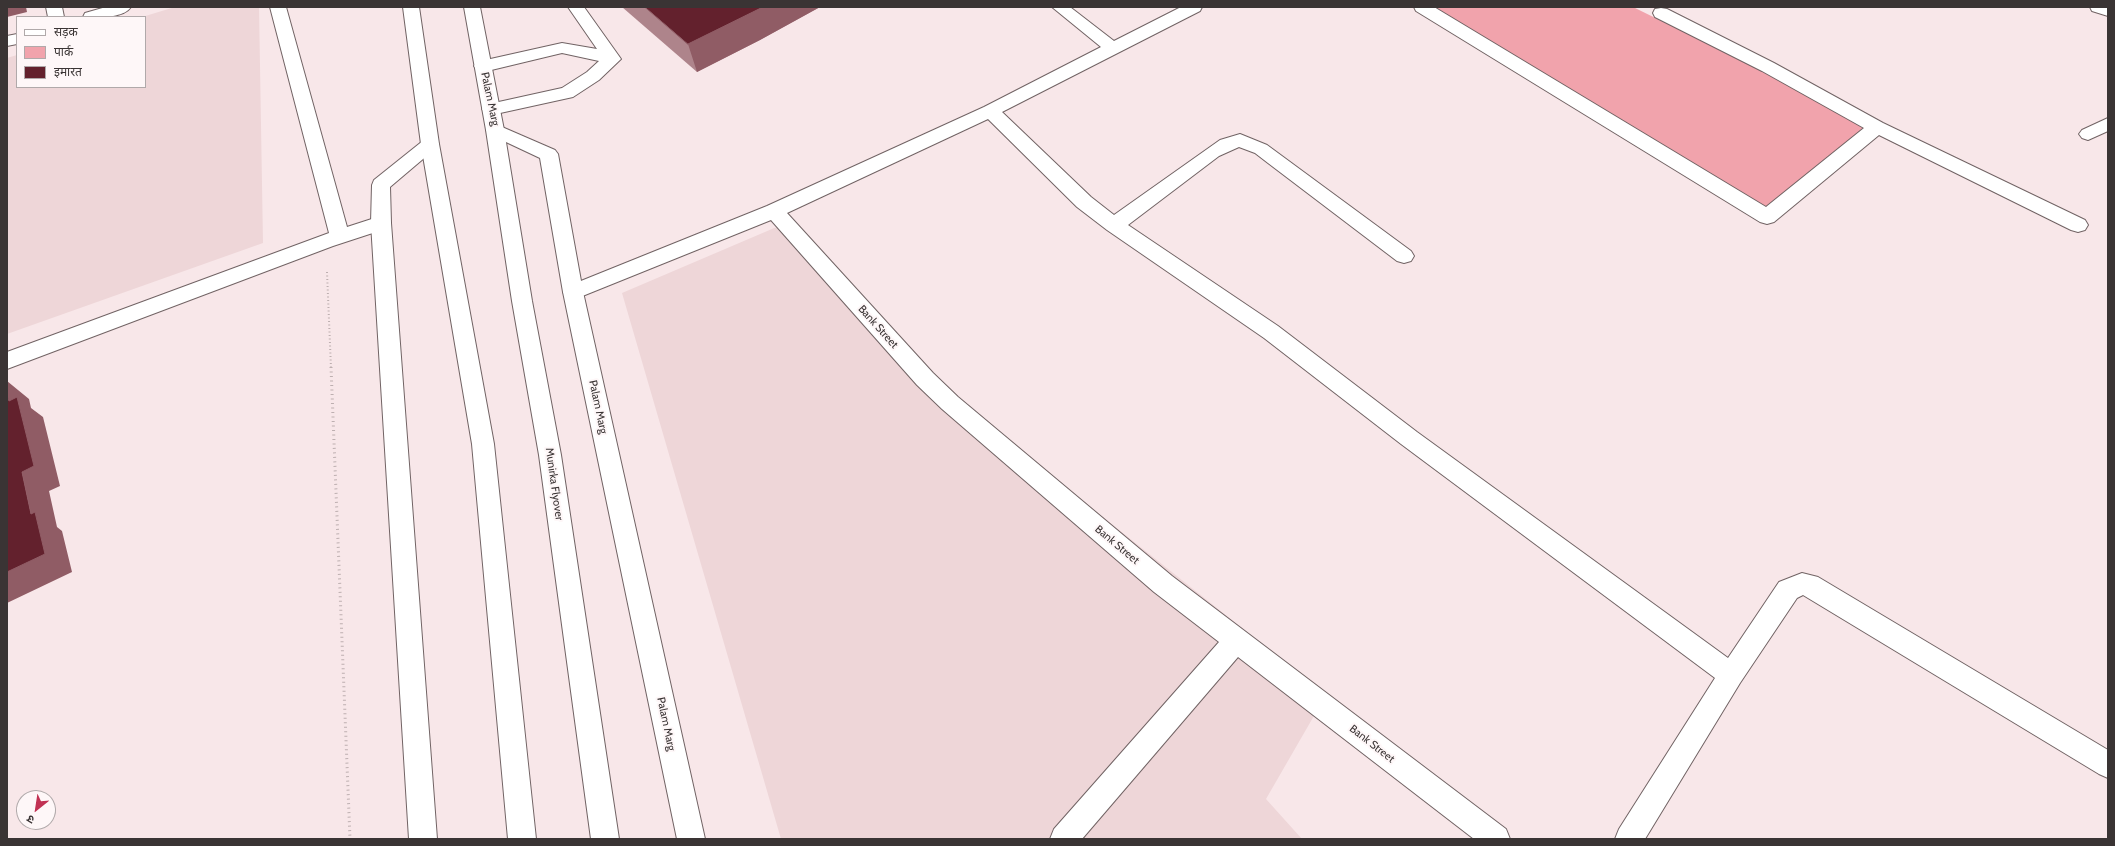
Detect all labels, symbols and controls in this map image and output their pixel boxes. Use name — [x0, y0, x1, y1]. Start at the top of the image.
legend — [16, 16, 146, 88]
text: सड़क — [54, 24, 78, 39]
text: पार्क — [54, 44, 73, 59]
text: इमारत — [54, 64, 82, 79]
street label: Palam Marg — [478, 71, 502, 127]
street label: Bank Street — [855, 303, 901, 351]
street label: Palam Marg — [586, 379, 610, 435]
street label: Munirka Flyover — [542, 447, 566, 521]
street label: Bank Street — [1092, 523, 1142, 567]
street label: Palam Marg — [654, 696, 678, 752]
street label: Bank Street — [1347, 722, 1397, 766]
north arrow — [16, 790, 56, 830]
text: उ — [24, 812, 37, 827]

